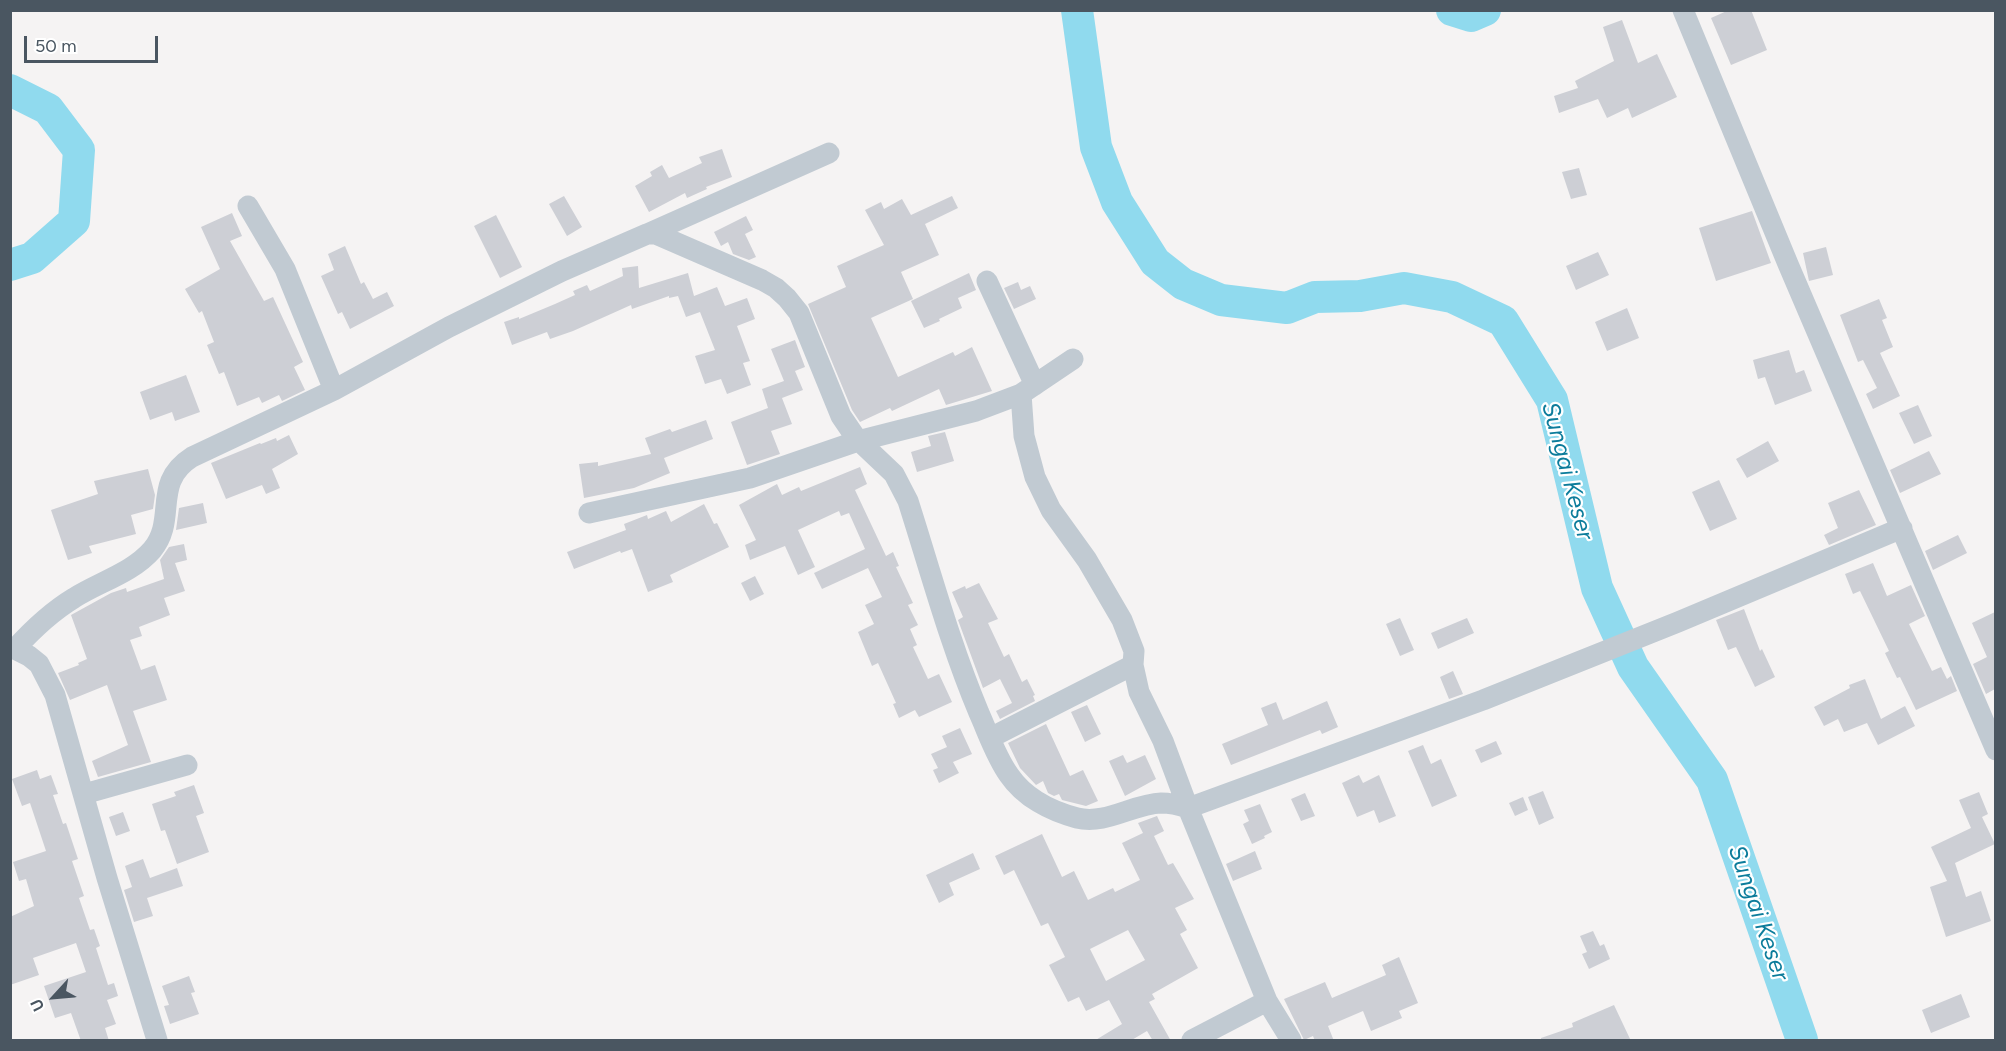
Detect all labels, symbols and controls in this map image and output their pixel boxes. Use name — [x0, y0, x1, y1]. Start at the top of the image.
scale bar — [27, 24, 160, 62]
text: 50 m — [35, 35, 77, 57]
water label: Sungai Keser — [1535, 399, 1599, 543]
water label: Sungai Keser — [1721, 841, 1795, 985]
north arrow — [24, 967, 84, 1027]
text: U — [26, 996, 48, 1014]

